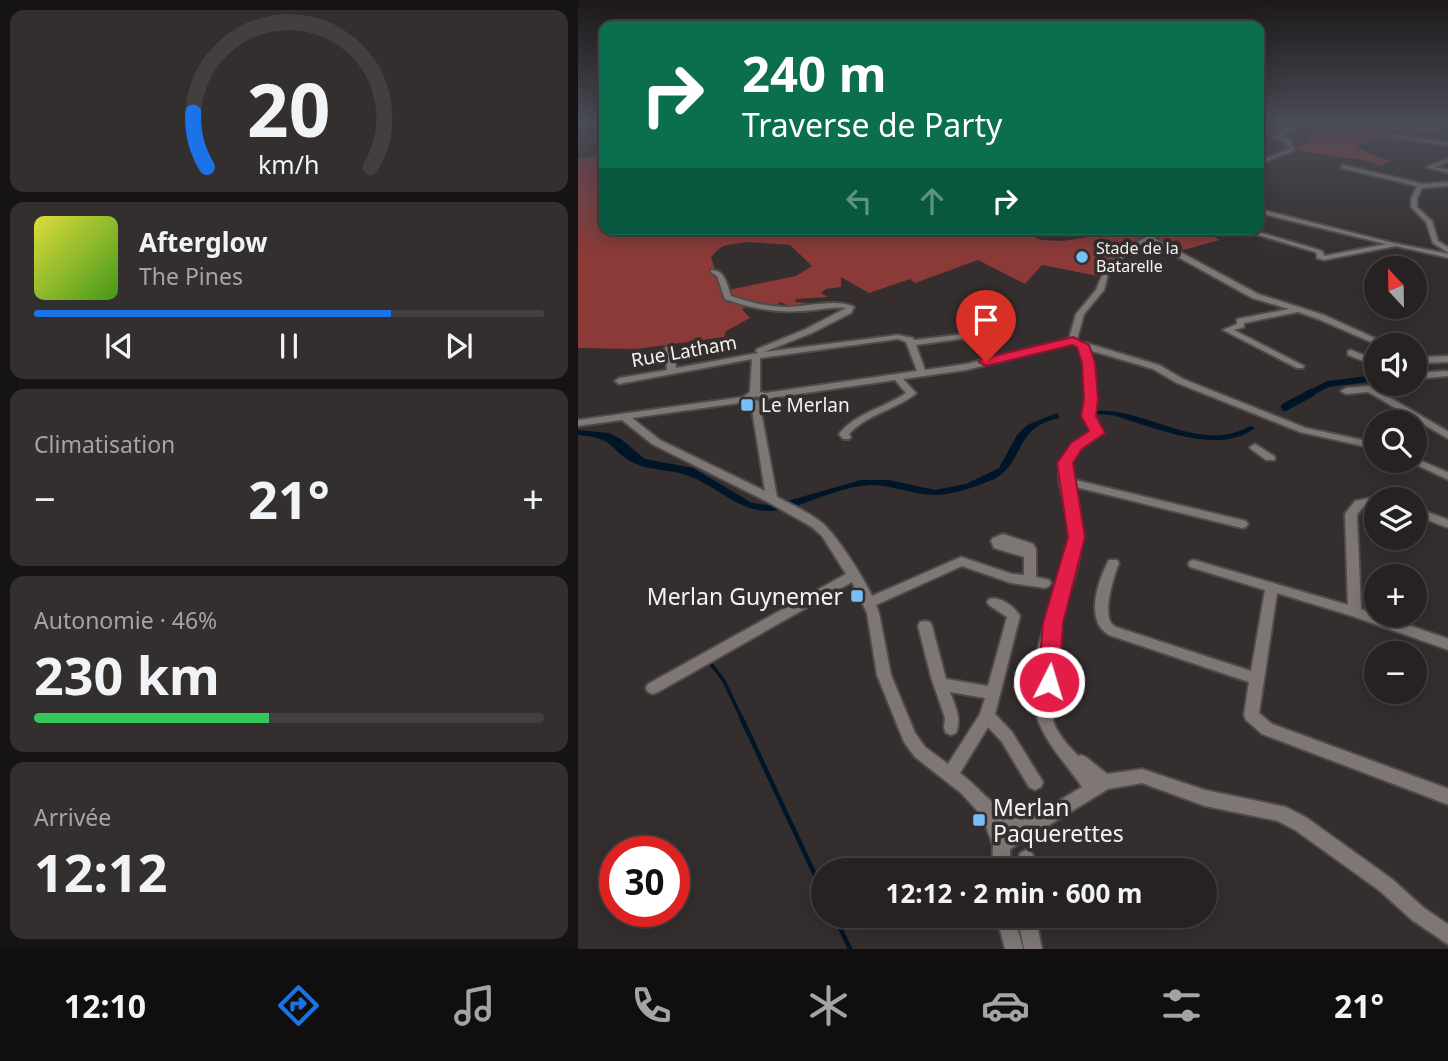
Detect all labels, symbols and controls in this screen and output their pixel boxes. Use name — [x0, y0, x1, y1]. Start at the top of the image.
text: 240 m — [742, 40, 887, 106]
icon: right — [627, 49, 718, 140]
text: 20 — [247, 59, 331, 158]
text: Traverse de Party — [742, 103, 1002, 146]
text: km/h — [258, 147, 320, 181]
icon: left — [840, 182, 878, 220]
icon: ahead — [913, 182, 951, 220]
icon: right — [986, 182, 1024, 220]
text: Afterglow — [139, 224, 267, 260]
place label: Stade de la Batarelle — [1096, 237, 1179, 277]
marker: Stade de la Batarelle — [1074, 249, 1090, 265]
north arrow — [1364, 256, 1427, 318]
map controls — [1364, 256, 1427, 704]
text: The Pines — [139, 260, 243, 292]
pin — [956, 290, 1016, 362]
icon: arrive — [967, 301, 1005, 339]
icon: previous — [100, 327, 138, 365]
icon: pause — [270, 327, 308, 365]
icon: next — [440, 327, 478, 365]
street label: Rue Latham — [629, 329, 739, 373]
button: sound — [1364, 333, 1427, 396]
place label: Le Merlan — [761, 392, 850, 418]
marker: Le Merlan — [739, 397, 755, 413]
button: search — [1364, 410, 1427, 473]
text: Climatisation — [34, 428, 175, 460]
text: 21° — [248, 463, 330, 534]
text: − — [34, 472, 56, 524]
text: + — [522, 472, 544, 524]
button: layers — [1364, 487, 1427, 550]
button: + — [1364, 564, 1427, 627]
place label: Merlan Guynemer — [647, 580, 843, 612]
marker: Merlan Guynemer — [849, 588, 865, 604]
text: Autonomie · 46% — [34, 604, 217, 636]
text: 230 km — [34, 639, 220, 710]
button: − — [1364, 641, 1427, 704]
position arrow — [1012, 645, 1086, 719]
place label: Merlan Paquerettes — [993, 791, 1124, 849]
text: Arrivée — [34, 801, 111, 833]
marker: Merlan Paquerettes — [971, 812, 987, 828]
text: 12:12 — [34, 836, 168, 907]
speed limit sign: 30 — [599, 836, 690, 927]
text: 12:12 · 2 min · 600 m — [886, 875, 1142, 911]
icon: directions — [274, 981, 323, 1030]
icon: music — [450, 981, 499, 1030]
icon: phone — [627, 981, 676, 1030]
icon: climate — [804, 981, 853, 1030]
icon: car — [981, 981, 1030, 1030]
icon: filters — [1157, 981, 1206, 1030]
text: 12:10 — [64, 984, 146, 1027]
text: 21° — [1334, 984, 1384, 1027]

